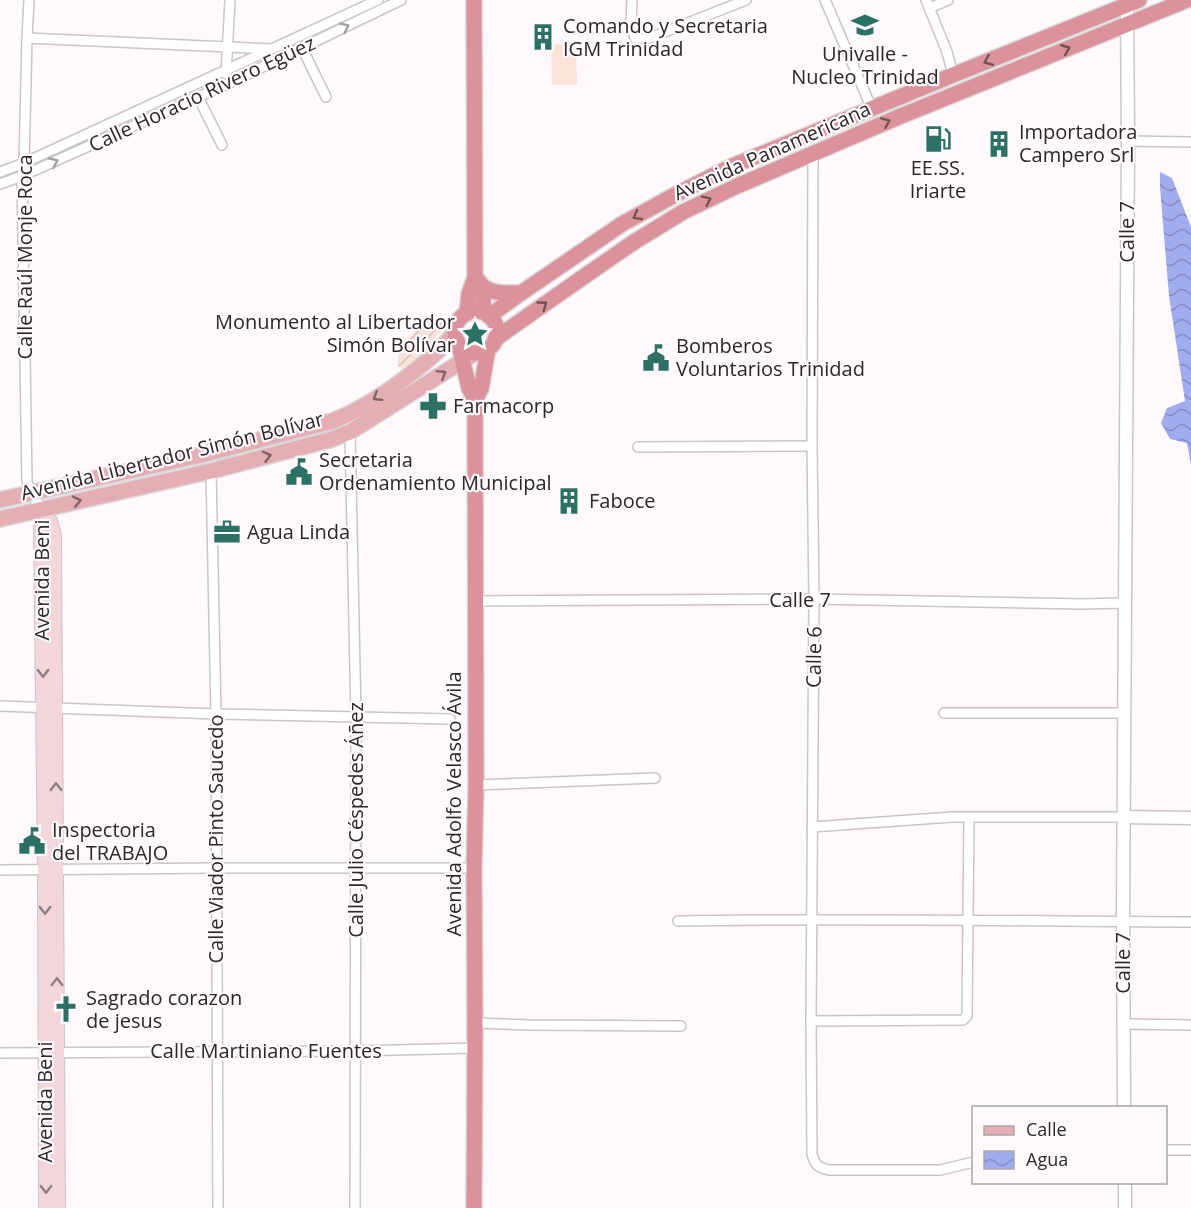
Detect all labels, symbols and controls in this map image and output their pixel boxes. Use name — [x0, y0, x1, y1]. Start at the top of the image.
school or university icon: Univalle - Nucleo Trinidad — [850, 10, 880, 40]
place label: Comando y Secretaria IGM Trinidad — [563, 12, 768, 62]
building icon: Comando y Secretaria IGM Trinidad — [528, 22, 558, 52]
one-way arrow — [339, 23, 350, 35]
street label: Calle Horacio Rivero Egüez — [84, 29, 319, 158]
place label: Univalle - Nucleo Trinidad — [791, 40, 939, 90]
one-way arrow — [1060, 44, 1071, 56]
one-way arrow — [983, 54, 994, 66]
street label: Avenida Panamericana — [669, 95, 875, 206]
one-way arrow — [879, 117, 890, 129]
place label: Importadora Campero Srl — [1019, 118, 1137, 168]
fuel station icon: EE.SS. Iriarte — [923, 124, 953, 154]
building icon: Importadora Campero Srl — [984, 129, 1014, 159]
street label: Calle Raúl Monje Roca — [11, 154, 38, 360]
place label: EE.SS. Iriarte — [910, 154, 966, 204]
one-way arrow — [48, 157, 59, 169]
one-way arrow — [701, 196, 712, 208]
street label: Calle 7 — [1113, 201, 1140, 263]
one-way arrow — [632, 209, 643, 220]
one-way arrow — [536, 301, 547, 312]
place label: Monumento al Libertador Simón Bolívar — [215, 308, 455, 358]
place icon: Monumento al Libertador Simón Bolívar — [460, 319, 490, 349]
place label: Bomberos Voluntarios Trinidad — [676, 332, 865, 382]
public building icon: Bomberos Voluntarios Trinidad — [641, 343, 671, 373]
one-way arrow — [436, 370, 446, 382]
one-way arrow — [373, 390, 384, 401]
pharmacy icon: Farmacorp — [418, 391, 448, 421]
place label: Farmacorp — [453, 392, 554, 419]
street label: Avenida Libertador Simón Bolívar — [18, 405, 326, 506]
place label: Secretaria Ordenamiento Municipal — [319, 446, 552, 496]
one-way arrow — [261, 451, 272, 463]
public building icon: Secretaria Ordenamiento Municipal — [284, 457, 314, 487]
building icon: Faboce — [554, 486, 584, 516]
place label: Faboce — [589, 487, 656, 514]
one-way arrow — [72, 496, 82, 509]
office icon: Agua Linda — [212, 517, 242, 547]
place label: Agua Linda — [247, 518, 350, 545]
street label: Avenida Beni — [28, 519, 55, 641]
street label: Calle 7 — [769, 586, 831, 613]
street label: Calle 6 — [799, 626, 828, 688]
one-way arrow — [37, 668, 49, 677]
street label: Avenida Adolfo Velasco Ávila — [440, 671, 467, 937]
street label: Calle Julio Céspedes Áñez — [342, 702, 369, 938]
street label: Calle Viador Pinto Saucedo — [202, 714, 229, 964]
one-way arrow — [50, 782, 62, 791]
place label: Inspectoria del TRABAJO — [52, 816, 168, 866]
public building icon: Inspectoria del TRABAJO — [17, 826, 47, 856]
one-way arrow — [39, 905, 51, 914]
street label: Calle 7 — [1109, 932, 1136, 994]
one-way arrow — [51, 977, 64, 986]
place label: Sagrado corazon de jesus — [86, 984, 242, 1034]
church icon: Sagrado corazon de jesus — [51, 994, 81, 1024]
street label: Calle Martiniano Fuentes — [150, 1037, 382, 1064]
street label: Avenida Beni — [31, 1041, 58, 1163]
legend — [972, 1106, 1167, 1184]
text: Calle — [1026, 1117, 1067, 1141]
text: Agua — [1026, 1147, 1068, 1171]
one-way arrow — [40, 1184, 52, 1193]

